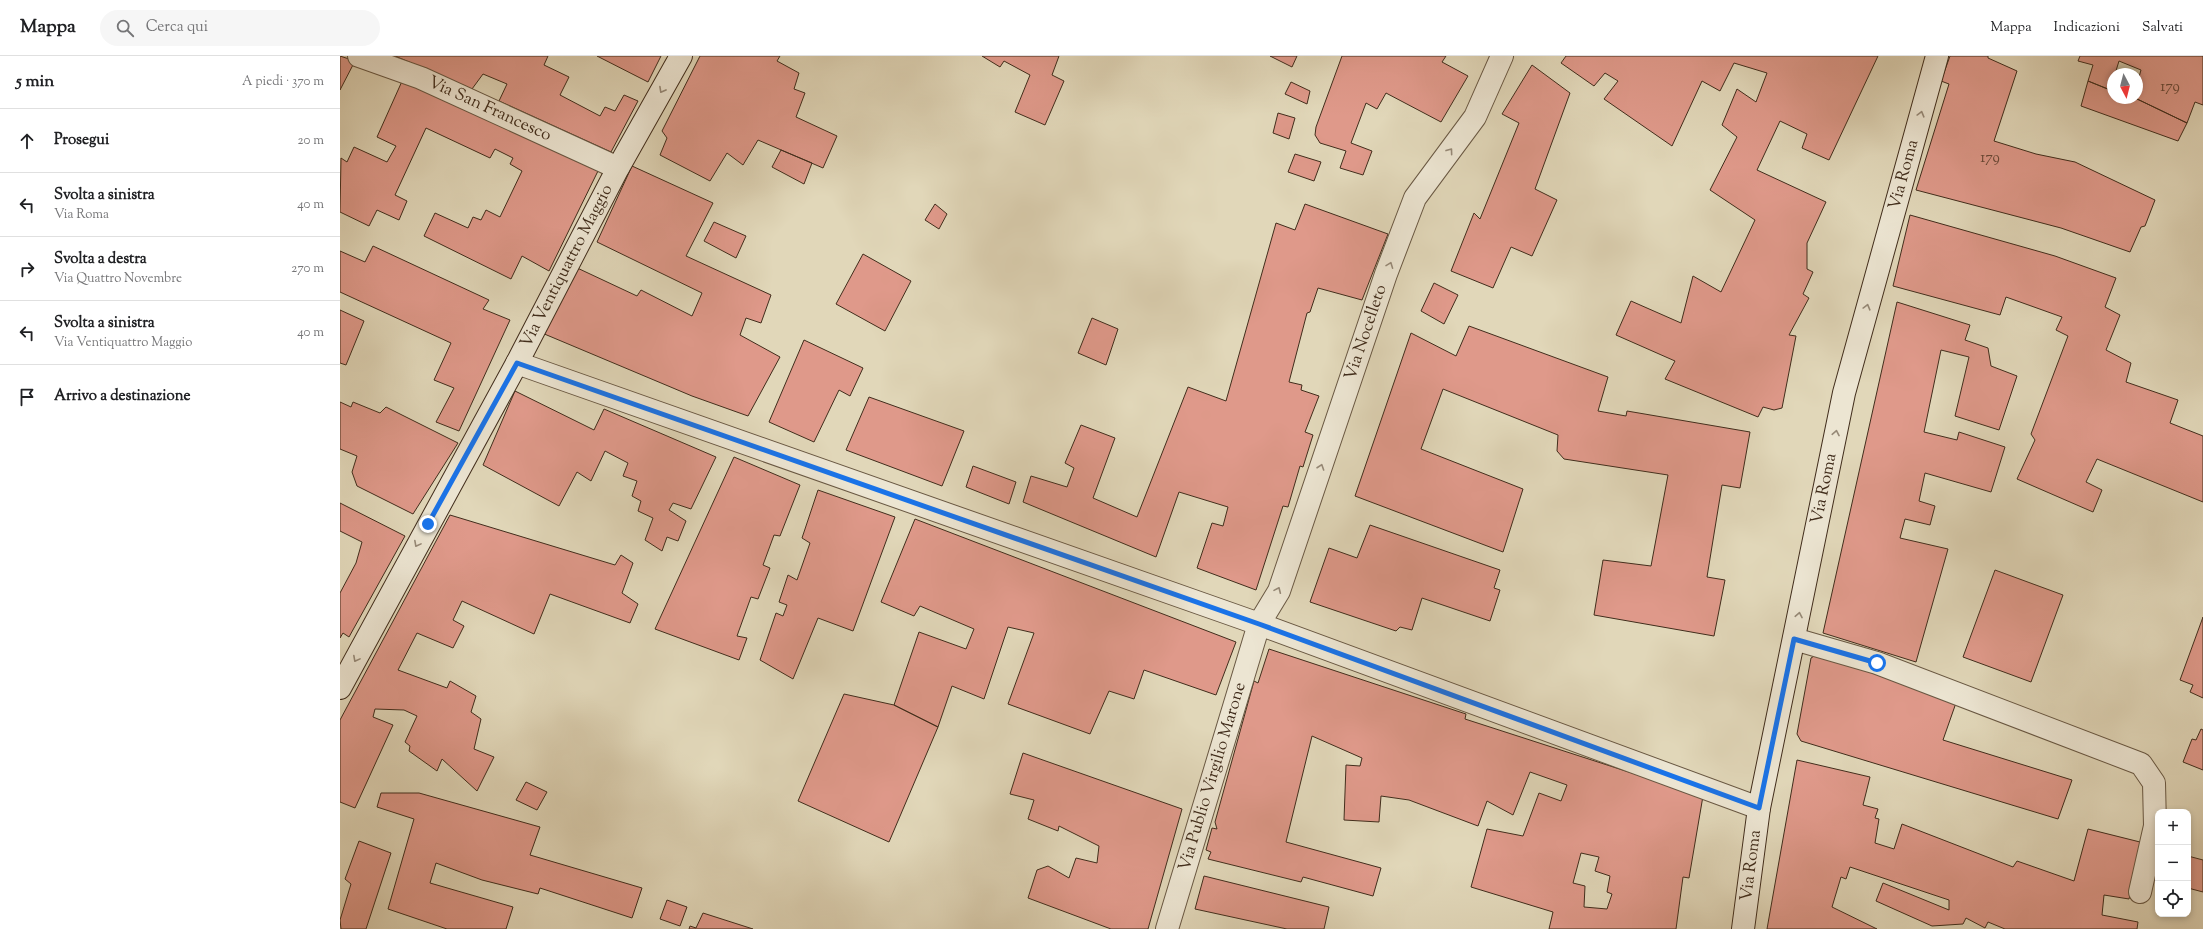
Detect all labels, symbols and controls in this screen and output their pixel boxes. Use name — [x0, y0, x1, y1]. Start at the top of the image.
search box — [100, 10, 380, 46]
text: Mappa — [20, 14, 76, 41]
icon: search — [114, 17, 136, 39]
text: Cerca qui — [146, 17, 208, 38]
text: Mappa — [1991, 18, 2032, 38]
text: Indicazioni — [2054, 18, 2120, 38]
text: Salvati — [2142, 18, 2183, 38]
north arrow — [2107, 68, 2143, 104]
text: 5 min — [16, 70, 54, 94]
street label: Via San Francesco — [424, 71, 555, 148]
text: A piedi · 370 m — [242, 73, 324, 91]
house number: 179 — [2160, 77, 2180, 98]
one-way arrow — [660, 86, 667, 93]
one-way arrow — [1916, 111, 1925, 118]
icon: ahead — [16, 130, 38, 152]
text: Prosegui — [54, 130, 109, 151]
text: 20 m — [298, 132, 324, 150]
street label: Via Roma — [1883, 137, 1925, 213]
one-way arrow — [1445, 148, 1453, 155]
house number: 179 — [1980, 148, 2000, 169]
street label: Via Ventiquattro Maggio — [515, 180, 619, 352]
text: Svolta a sinistra — [54, 185, 155, 206]
icon: left — [16, 194, 38, 216]
text: 40 m — [297, 196, 324, 214]
text: Via Roma — [54, 206, 109, 224]
text: Svolta a destra — [54, 249, 147, 270]
icon: right — [16, 258, 38, 280]
text: 270 m — [291, 260, 324, 278]
one-way arrow — [1385, 261, 1393, 268]
text: Via Quattro Novembre — [54, 270, 182, 288]
street label: Via Nocelleto — [1339, 282, 1394, 383]
one-way arrow — [1863, 304, 1871, 310]
text: Svolta a sinistra — [54, 313, 155, 334]
icon: left — [16, 322, 38, 344]
text: 40 m — [297, 324, 324, 342]
text: Via Ventiquattro Maggio — [54, 334, 192, 352]
icon: arrive — [16, 386, 38, 408]
text: Arrivo a destinazione — [54, 386, 190, 407]
one-way arrow — [1831, 430, 1839, 436]
street label: Via Roma — [1805, 451, 1843, 526]
one-way arrow — [1316, 464, 1324, 471]
route end — [419, 515, 437, 533]
one-way arrow — [415, 540, 422, 547]
one-way arrow — [1274, 587, 1282, 594]
one-way arrow — [1795, 612, 1803, 618]
one-way arrow — [353, 654, 361, 662]
route start — [1868, 654, 1886, 672]
street label: Via Publio Virgilio Marone — [1173, 680, 1253, 874]
map controls — [2155, 809, 2191, 917]
button: + — [2155, 809, 2191, 845]
street label: Via Roma — [1735, 828, 1768, 903]
button: − — [2155, 845, 2191, 881]
button: locate — [2155, 881, 2191, 917]

